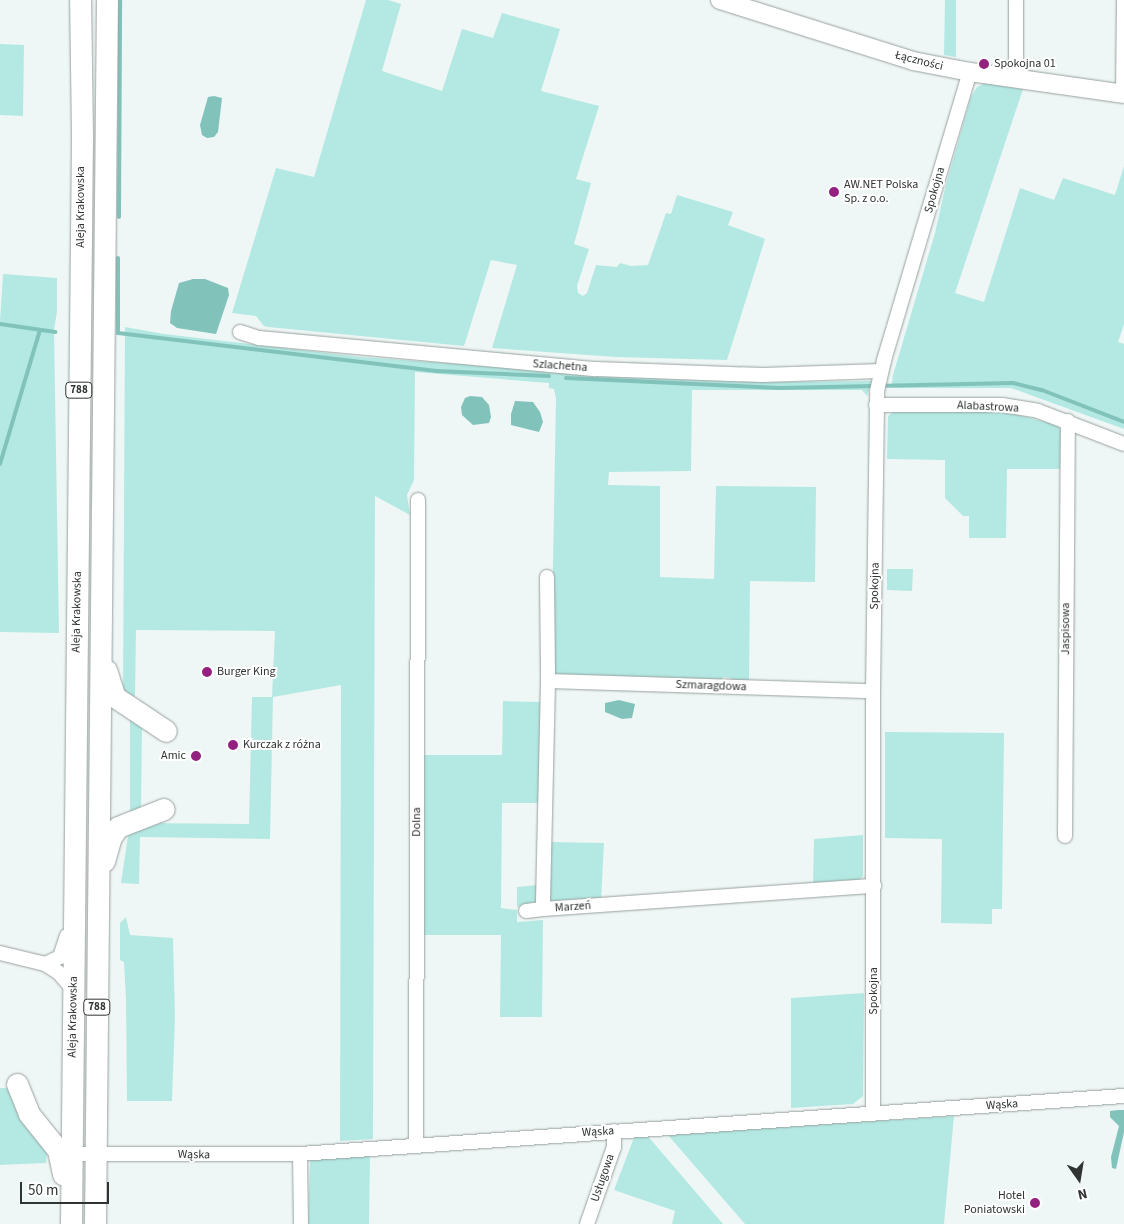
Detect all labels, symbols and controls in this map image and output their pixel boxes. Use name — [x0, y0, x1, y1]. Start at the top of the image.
street label: Łączności — [893, 48, 945, 74]
place label: Spokojna 01 — [994, 57, 1056, 71]
marker: Spokojna 01 — [978, 58, 990, 70]
street label: Spokojna — [922, 165, 948, 215]
street label: Aleja Krakowska — [74, 166, 88, 248]
place label: AW.NET Polska Sp. z o.o. — [844, 178, 918, 206]
marker: AW.NET Polska Sp. z o.o. — [828, 186, 840, 198]
street label: Szlachetna — [532, 357, 588, 375]
road number: 788 — [65, 382, 93, 398]
street label: Alabastrowa — [957, 398, 1019, 416]
street label: Spokojna — [867, 562, 883, 610]
street label: Aleja Krakowska — [69, 571, 85, 653]
street label: Jaspisowa — [1059, 603, 1073, 655]
place label: Burger King — [217, 665, 276, 679]
marker: Burger King — [201, 666, 213, 678]
street label: Szmaragdowa — [675, 678, 747, 694]
place label: Kurczak z różna — [243, 738, 321, 752]
marker: Kurczak z różna — [227, 739, 239, 751]
place label: Amic — [161, 749, 186, 763]
marker: Amic — [190, 750, 202, 762]
street label: Dolna — [410, 807, 424, 837]
street label: Marzeń — [554, 899, 592, 915]
street label: Spokojna — [867, 967, 881, 1015]
street label: Aleja Krakowska — [65, 976, 81, 1058]
road number: 788 — [83, 999, 111, 1016]
street label: Wąska — [985, 1097, 1019, 1113]
street label: Wąska — [582, 1124, 614, 1140]
street label: Wąska — [178, 1148, 210, 1162]
street label: Usługowa — [588, 1152, 618, 1204]
north arrow — [1054, 1154, 1104, 1204]
scale bar — [22, 1172, 111, 1204]
text: 50 m — [28, 1180, 58, 1201]
text: N — [1076, 1183, 1089, 1204]
place label: Hotel Poniatowski — [964, 1189, 1025, 1217]
marker: Hotel Poniatowski — [1029, 1197, 1041, 1209]

